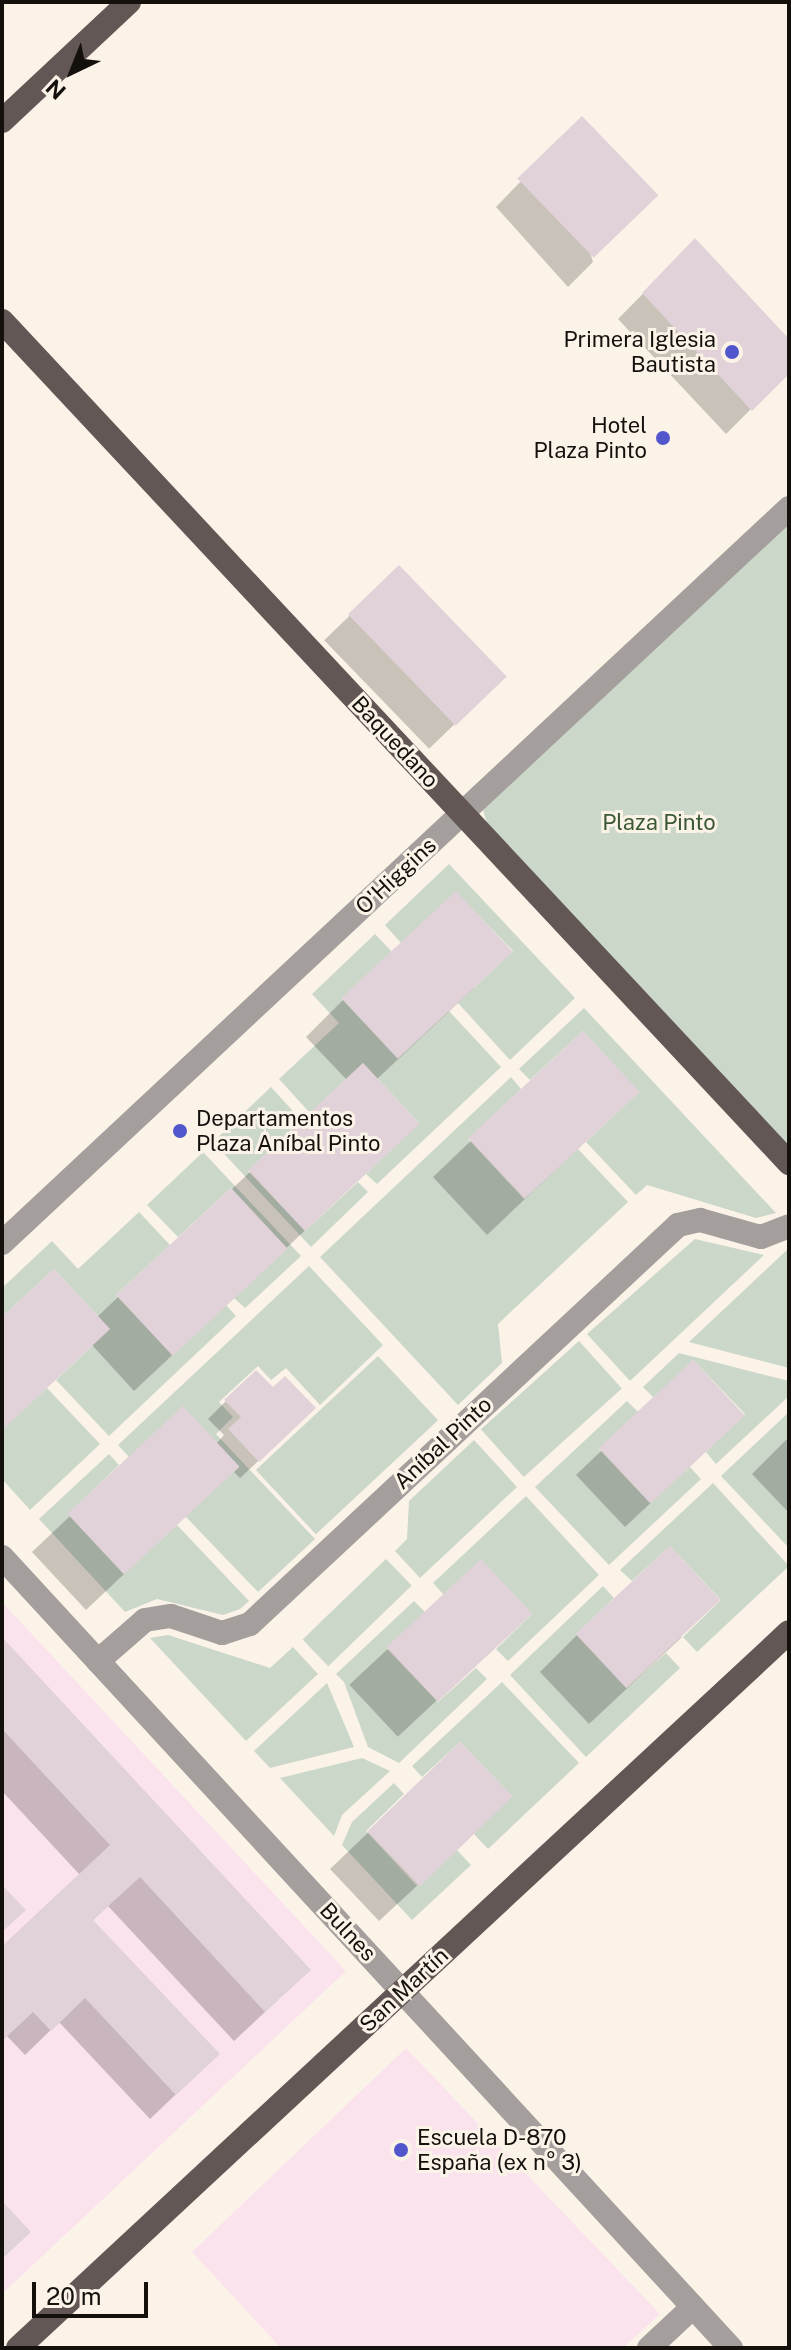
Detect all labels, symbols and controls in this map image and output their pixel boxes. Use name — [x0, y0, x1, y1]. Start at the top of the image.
north arrow — [32, 32, 112, 112]
text: N — [40, 74, 71, 105]
place label: Primera Iglesia Bautista — [564, 326, 716, 378]
marker: Primera Iglesia Bautista — [723, 343, 741, 361]
place label: Hotel Plaza Pinto — [534, 412, 647, 464]
marker: Hotel Plaza Pinto — [654, 429, 672, 447]
street label: Baquedano — [346, 691, 444, 793]
park label: Plaza Pinto — [602, 810, 716, 836]
street label: O'Higgins — [350, 832, 442, 920]
place label: Departamentos Plaza Aníbal Pinto — [196, 1105, 380, 1156]
marker: Departamentos Plaza Aníbal Pinto — [171, 1122, 189, 1140]
street label: Aníbal Pinto — [389, 1391, 497, 1495]
street label: Bulnes — [314, 1897, 382, 1967]
street label: San Martín — [354, 1942, 454, 2038]
place label: Escuela D-870 España (ex n° 3) — [417, 2124, 582, 2176]
marker: Escuela D-870 España (ex n° 3) — [392, 2141, 410, 2159]
scale bar — [36, 2266, 152, 2316]
text: 20 m — [46, 2282, 102, 2310]

